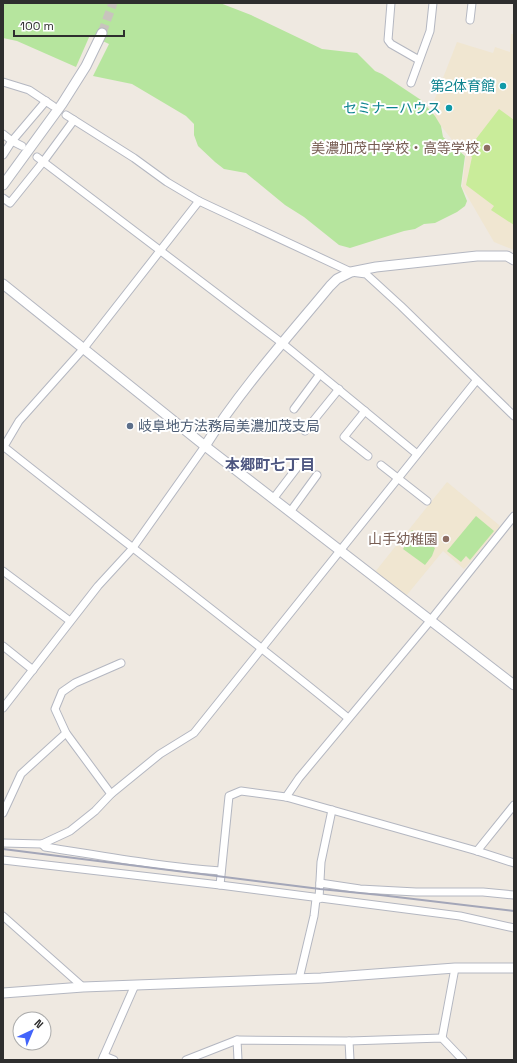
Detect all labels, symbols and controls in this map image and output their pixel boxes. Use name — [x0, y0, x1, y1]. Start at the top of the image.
scale bar — [14, 12, 124, 38]
text: 100 m — [20, 18, 54, 34]
place label: 第2体育館 — [431, 77, 495, 95]
marker: 第2体育館 — [498, 81, 508, 91]
place label: セミナーハウス — [343, 99, 441, 117]
marker: セミナーハウス — [444, 103, 454, 113]
place label: 美濃加茂中学校・高等学校 — [311, 139, 479, 157]
marker: 美濃加茂中学校・高等学校 — [482, 143, 492, 153]
place label: 岐阜地方法務局美濃加茂支局 — [138, 417, 320, 435]
marker: 岐阜地方法務局美濃加茂支局 — [125, 421, 135, 431]
district label: 本郷町七丁目 — [225, 455, 315, 474]
place label: 山手幼稚園 — [368, 530, 438, 548]
marker: 山手幼稚園 — [441, 534, 451, 544]
north arrow — [12, 1011, 52, 1051]
text: N — [31, 1016, 46, 1031]

